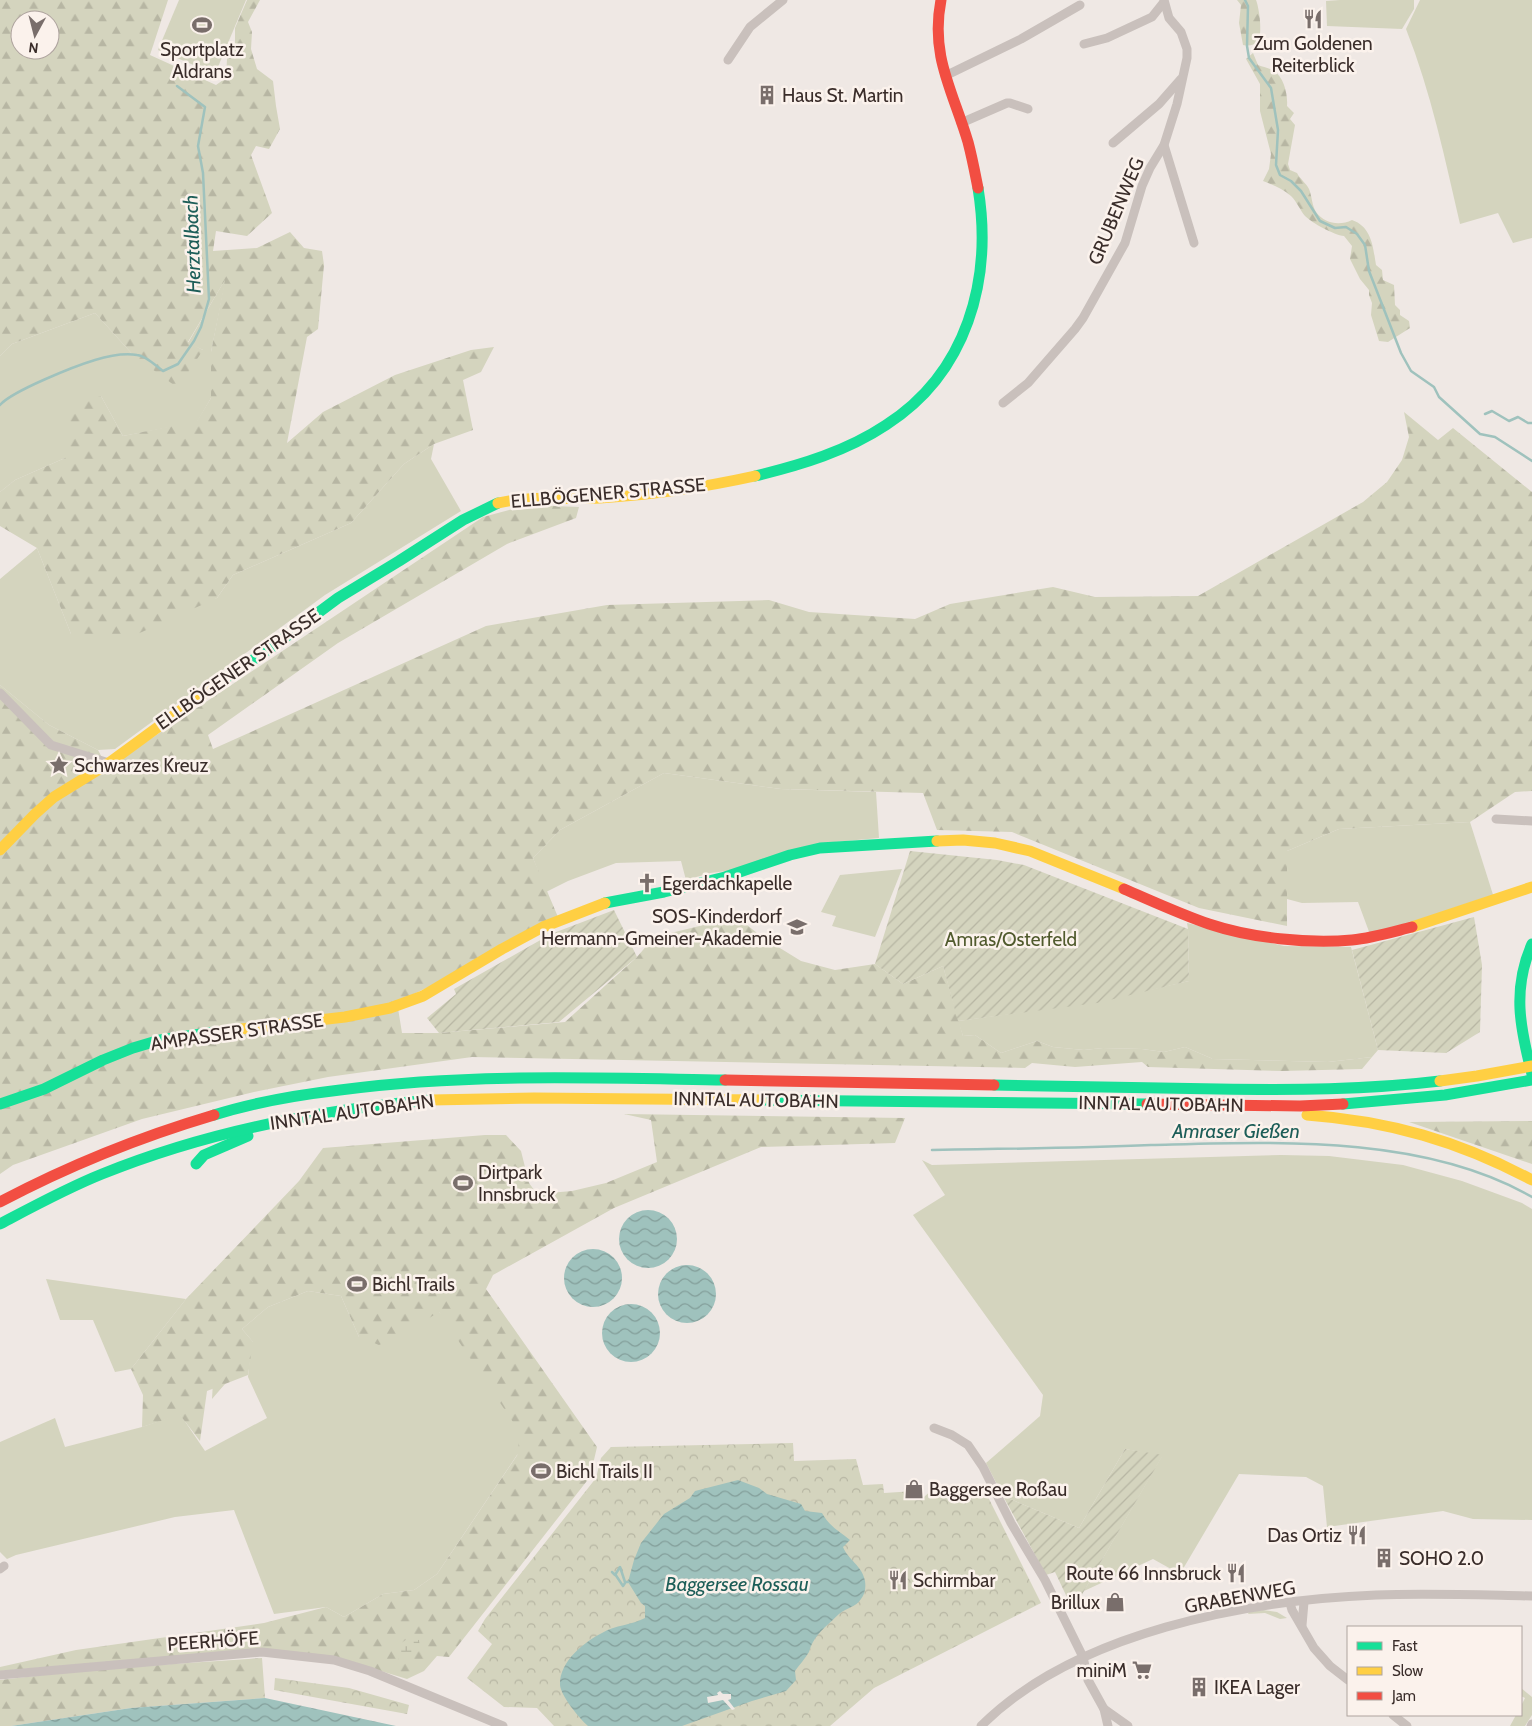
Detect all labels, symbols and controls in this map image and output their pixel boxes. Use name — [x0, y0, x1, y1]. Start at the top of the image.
restaurant icon: Zum Goldenen Reiterblick — [1302, 8, 1324, 30]
north arrow — [10, 10, 60, 60]
sports icon: Sportplatz Aldrans — [191, 14, 213, 36]
place label: Zum Goldenen Reiterblick — [1253, 32, 1373, 77]
text: N — [27, 38, 39, 57]
place label: Sportplatz Aldrans — [160, 38, 244, 83]
building icon: Haus St. Martin — [756, 84, 778, 106]
place label: Haus St. Martin — [782, 84, 903, 107]
street label: GRUBENWEG — [1083, 154, 1149, 268]
water label: Herztalbach — [178, 194, 206, 294]
street label: ELLBÖGENER STRASSE — [510, 473, 706, 513]
street label: ELLBÖGENER STRASSE — [151, 603, 325, 735]
place icon: Schwarzes Kreuz — [48, 754, 70, 776]
place label: Schwarzes Kreuz — [74, 754, 208, 777]
church icon: Egerdachkapelle — [636, 872, 658, 894]
place label: Egerdachkapelle — [662, 872, 792, 895]
place label: SOS-Kinderdorf Hermann-Gmeiner-Akademie — [541, 905, 783, 950]
school or university icon: SOS-Kinderdorf Hermann-Gmeiner-Akademie — [786, 916, 808, 938]
park label: Amras/Osterfeld — [945, 928, 1077, 951]
street label: AMPASSER STRASSE — [149, 1008, 325, 1056]
street label: INNTAL AUTOBAHN — [673, 1087, 839, 1113]
street label: INNTAL AUTOBAHN — [268, 1089, 436, 1135]
street label: INNTAL AUTOBAHN — [1078, 1091, 1244, 1117]
water label: Amraser Gießen — [1171, 1119, 1300, 1143]
place label: Dirtpark Innsbruck — [478, 1161, 556, 1206]
sports icon: Dirtpark Innsbruck — [452, 1172, 474, 1194]
sports icon: Bichl Trails — [346, 1273, 368, 1295]
place label: Bichl Trails — [372, 1273, 455, 1296]
sports icon: Bichl Trails II — [530, 1460, 552, 1482]
place label: Bichl Trails II — [556, 1460, 653, 1483]
shop icon: Baggersee Roßau — [903, 1478, 925, 1500]
place label: Baggersee Roßau — [929, 1478, 1067, 1501]
place label: Das Ortiz — [1267, 1524, 1342, 1547]
restaurant icon: Das Ortiz — [1346, 1524, 1368, 1546]
building icon: SOHO 2.0 — [1373, 1547, 1395, 1569]
place label: SOHO 2.0 — [1399, 1547, 1484, 1570]
place label: Route 66 Innsbruck — [1066, 1562, 1221, 1585]
restaurant icon: Route 66 Innsbruck — [1225, 1562, 1247, 1584]
restaurant icon: Schirmbar — [887, 1569, 909, 1591]
place label: Schirmbar — [913, 1569, 995, 1592]
water label: Baggersee Rossau — [665, 1572, 809, 1596]
street label: GRABENWEG — [1183, 1576, 1297, 1618]
place label: Brillux — [1051, 1591, 1100, 1614]
shop icon: Brillux — [1104, 1591, 1126, 1613]
street label: PEERHÖFE — [166, 1626, 260, 1656]
legend — [1347, 1626, 1522, 1716]
text: Fast — [1392, 1637, 1417, 1655]
place label: miniM — [1077, 1659, 1127, 1682]
supermarket icon: miniM — [1131, 1659, 1153, 1681]
text: Slow — [1392, 1662, 1423, 1680]
building icon: IKEA Lager — [1188, 1676, 1210, 1698]
place label: IKEA Lager — [1214, 1676, 1300, 1699]
text: Jam — [1391, 1687, 1416, 1705]

